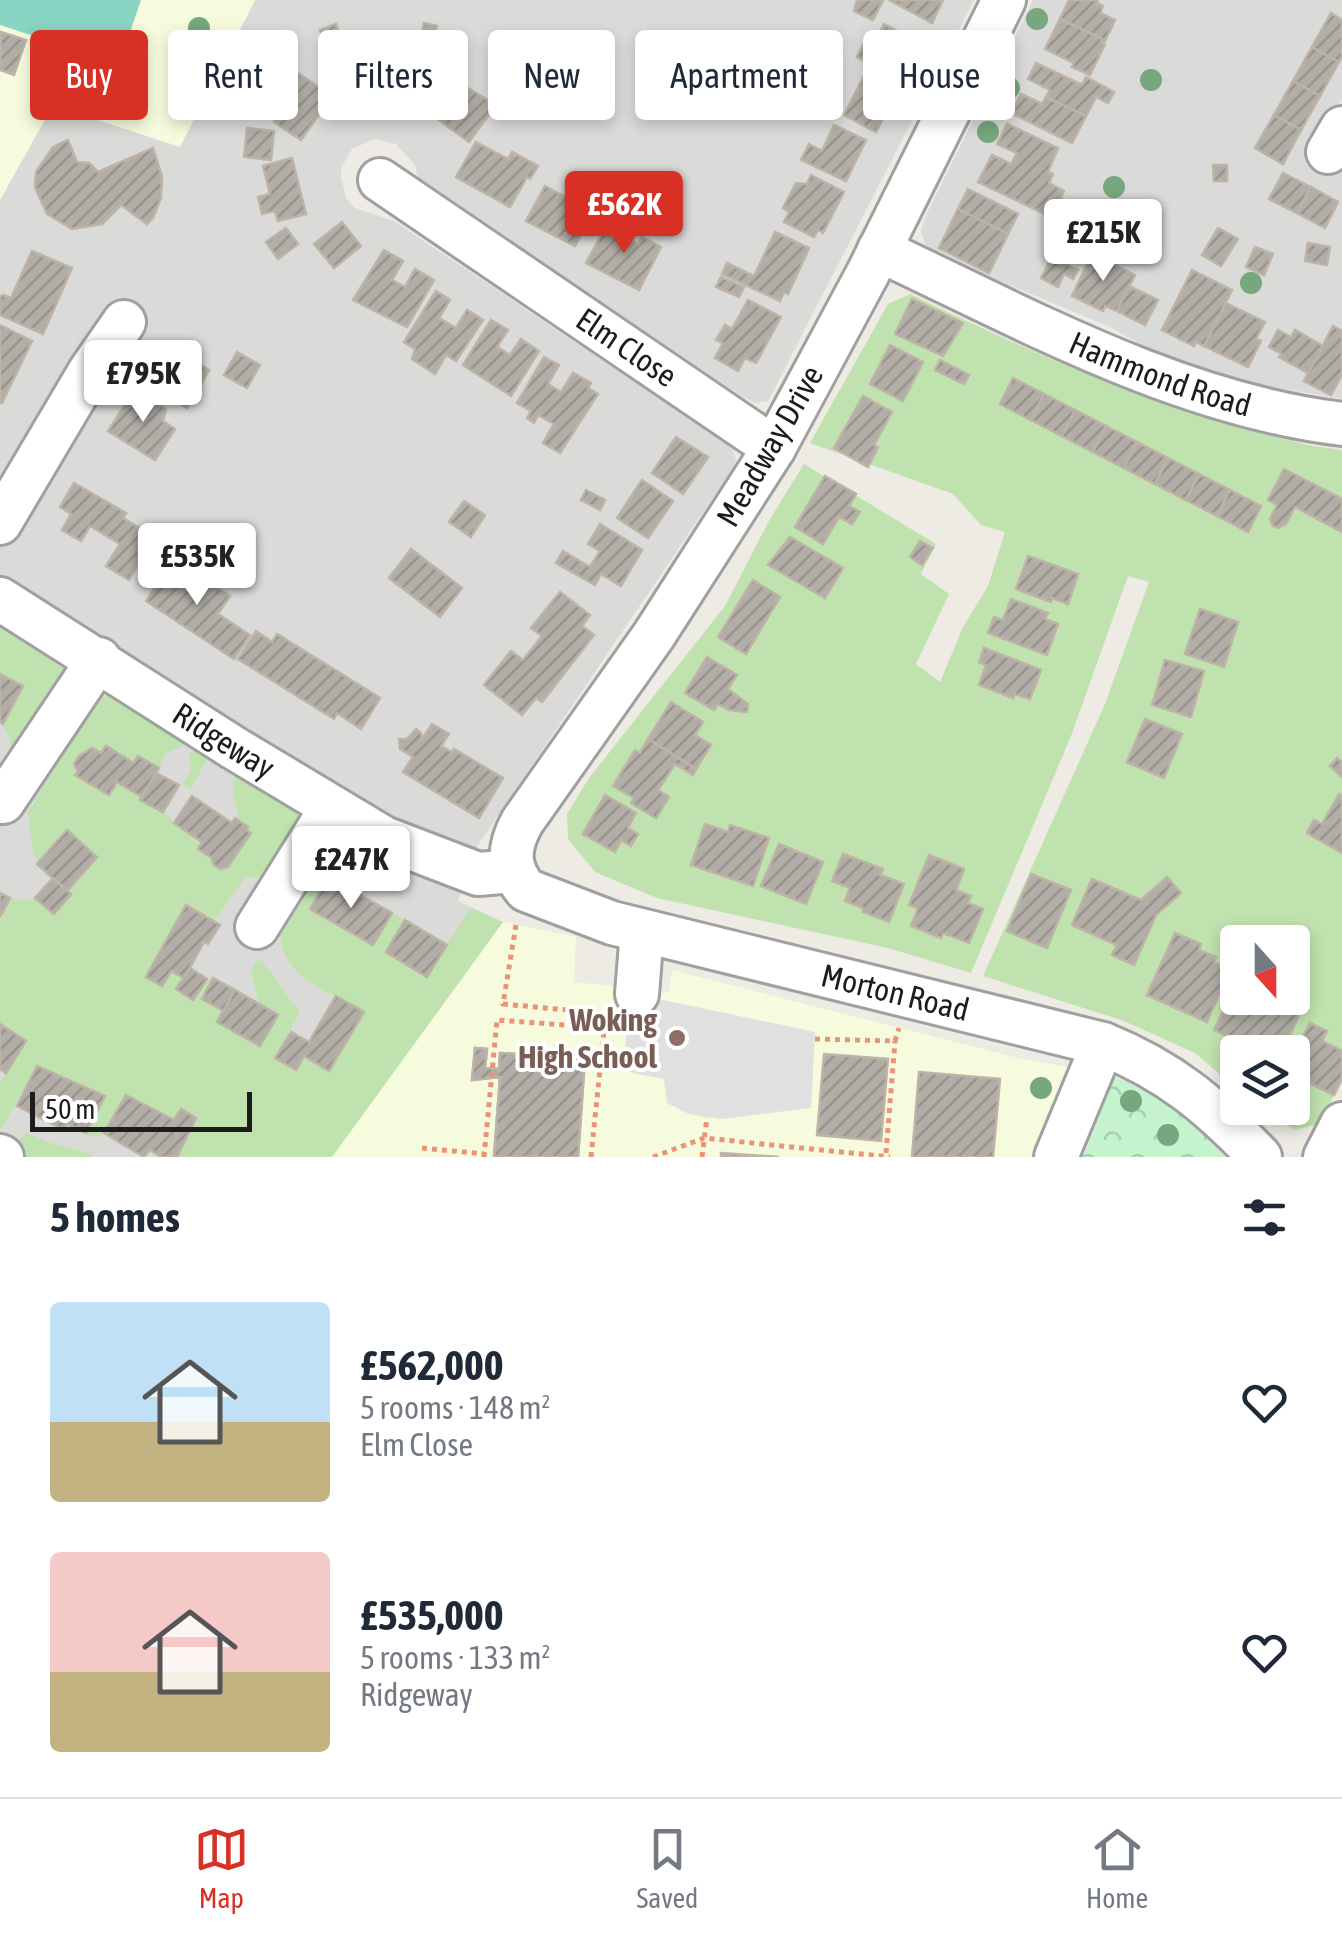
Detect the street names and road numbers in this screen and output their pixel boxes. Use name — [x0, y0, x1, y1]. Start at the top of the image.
street label: Elm Close — [570, 300, 684, 394]
street label: Hammond Road — [1064, 324, 1255, 424]
street label: Meadway Drive — [709, 359, 830, 533]
street label: Ridgeway — [166, 695, 281, 786]
street label: Morton Road — [818, 956, 973, 1028]

